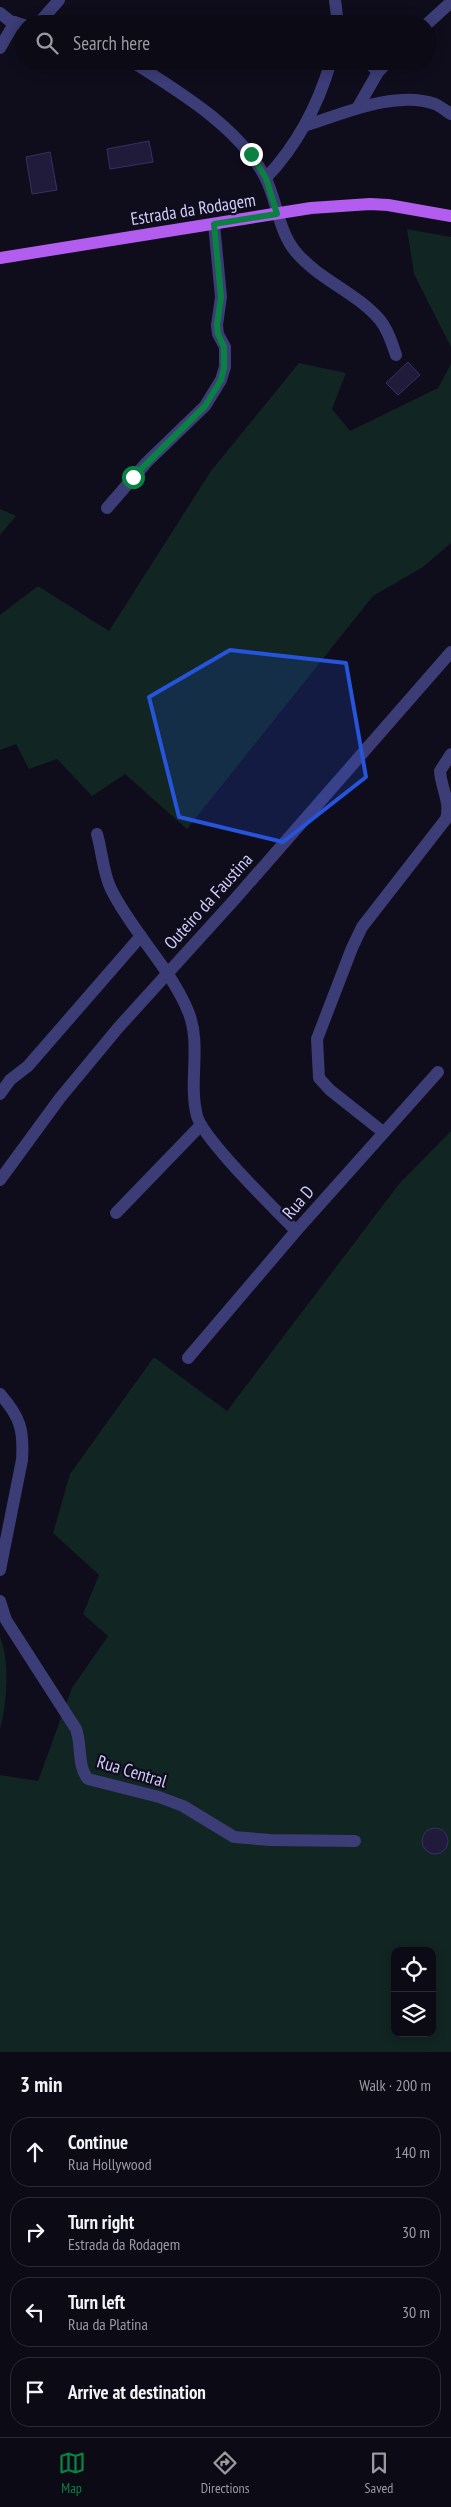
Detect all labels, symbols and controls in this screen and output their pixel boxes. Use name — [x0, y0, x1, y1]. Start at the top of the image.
search box — [15, 15, 436, 70]
icon: search — [33, 29, 61, 57]
text: Search here — [73, 31, 150, 55]
route end — [240, 143, 263, 166]
street label: Estrada da Rodagem — [129, 188, 257, 230]
route start — [122, 466, 145, 489]
street label: Outeiro da Faustina — [159, 848, 257, 954]
street label: Rua D — [277, 1181, 319, 1223]
street label: Rua Central — [94, 1750, 170, 1793]
map controls — [391, 1947, 436, 2037]
button: locate — [391, 1947, 436, 1992]
button: layers — [391, 1992, 436, 2037]
text: 3 min — [20, 2071, 62, 2098]
text: Walk · 200 m — [359, 2075, 431, 2095]
text: Continue — [68, 2130, 128, 2154]
icon: ahead — [21, 2138, 49, 2166]
text: 140 m — [395, 2142, 430, 2162]
text: Rua Hollywood — [68, 2154, 152, 2174]
text: Turn right — [68, 2210, 134, 2234]
icon: right — [21, 2218, 49, 2246]
text: 30 m — [402, 2222, 430, 2242]
text: Estrada da Rodagem — [68, 2234, 180, 2254]
text: Turn left — [68, 2290, 125, 2314]
icon: left — [21, 2298, 49, 2326]
text: 30 m — [402, 2302, 430, 2322]
text: Rua da Platina — [68, 2314, 148, 2334]
icon: arrive — [21, 2378, 49, 2406]
text: Arrive at destination — [68, 2380, 206, 2404]
tab: Map — [58, 2449, 86, 2497]
tab: Directions — [201, 2449, 249, 2497]
tab: Saved — [365, 2449, 393, 2497]

